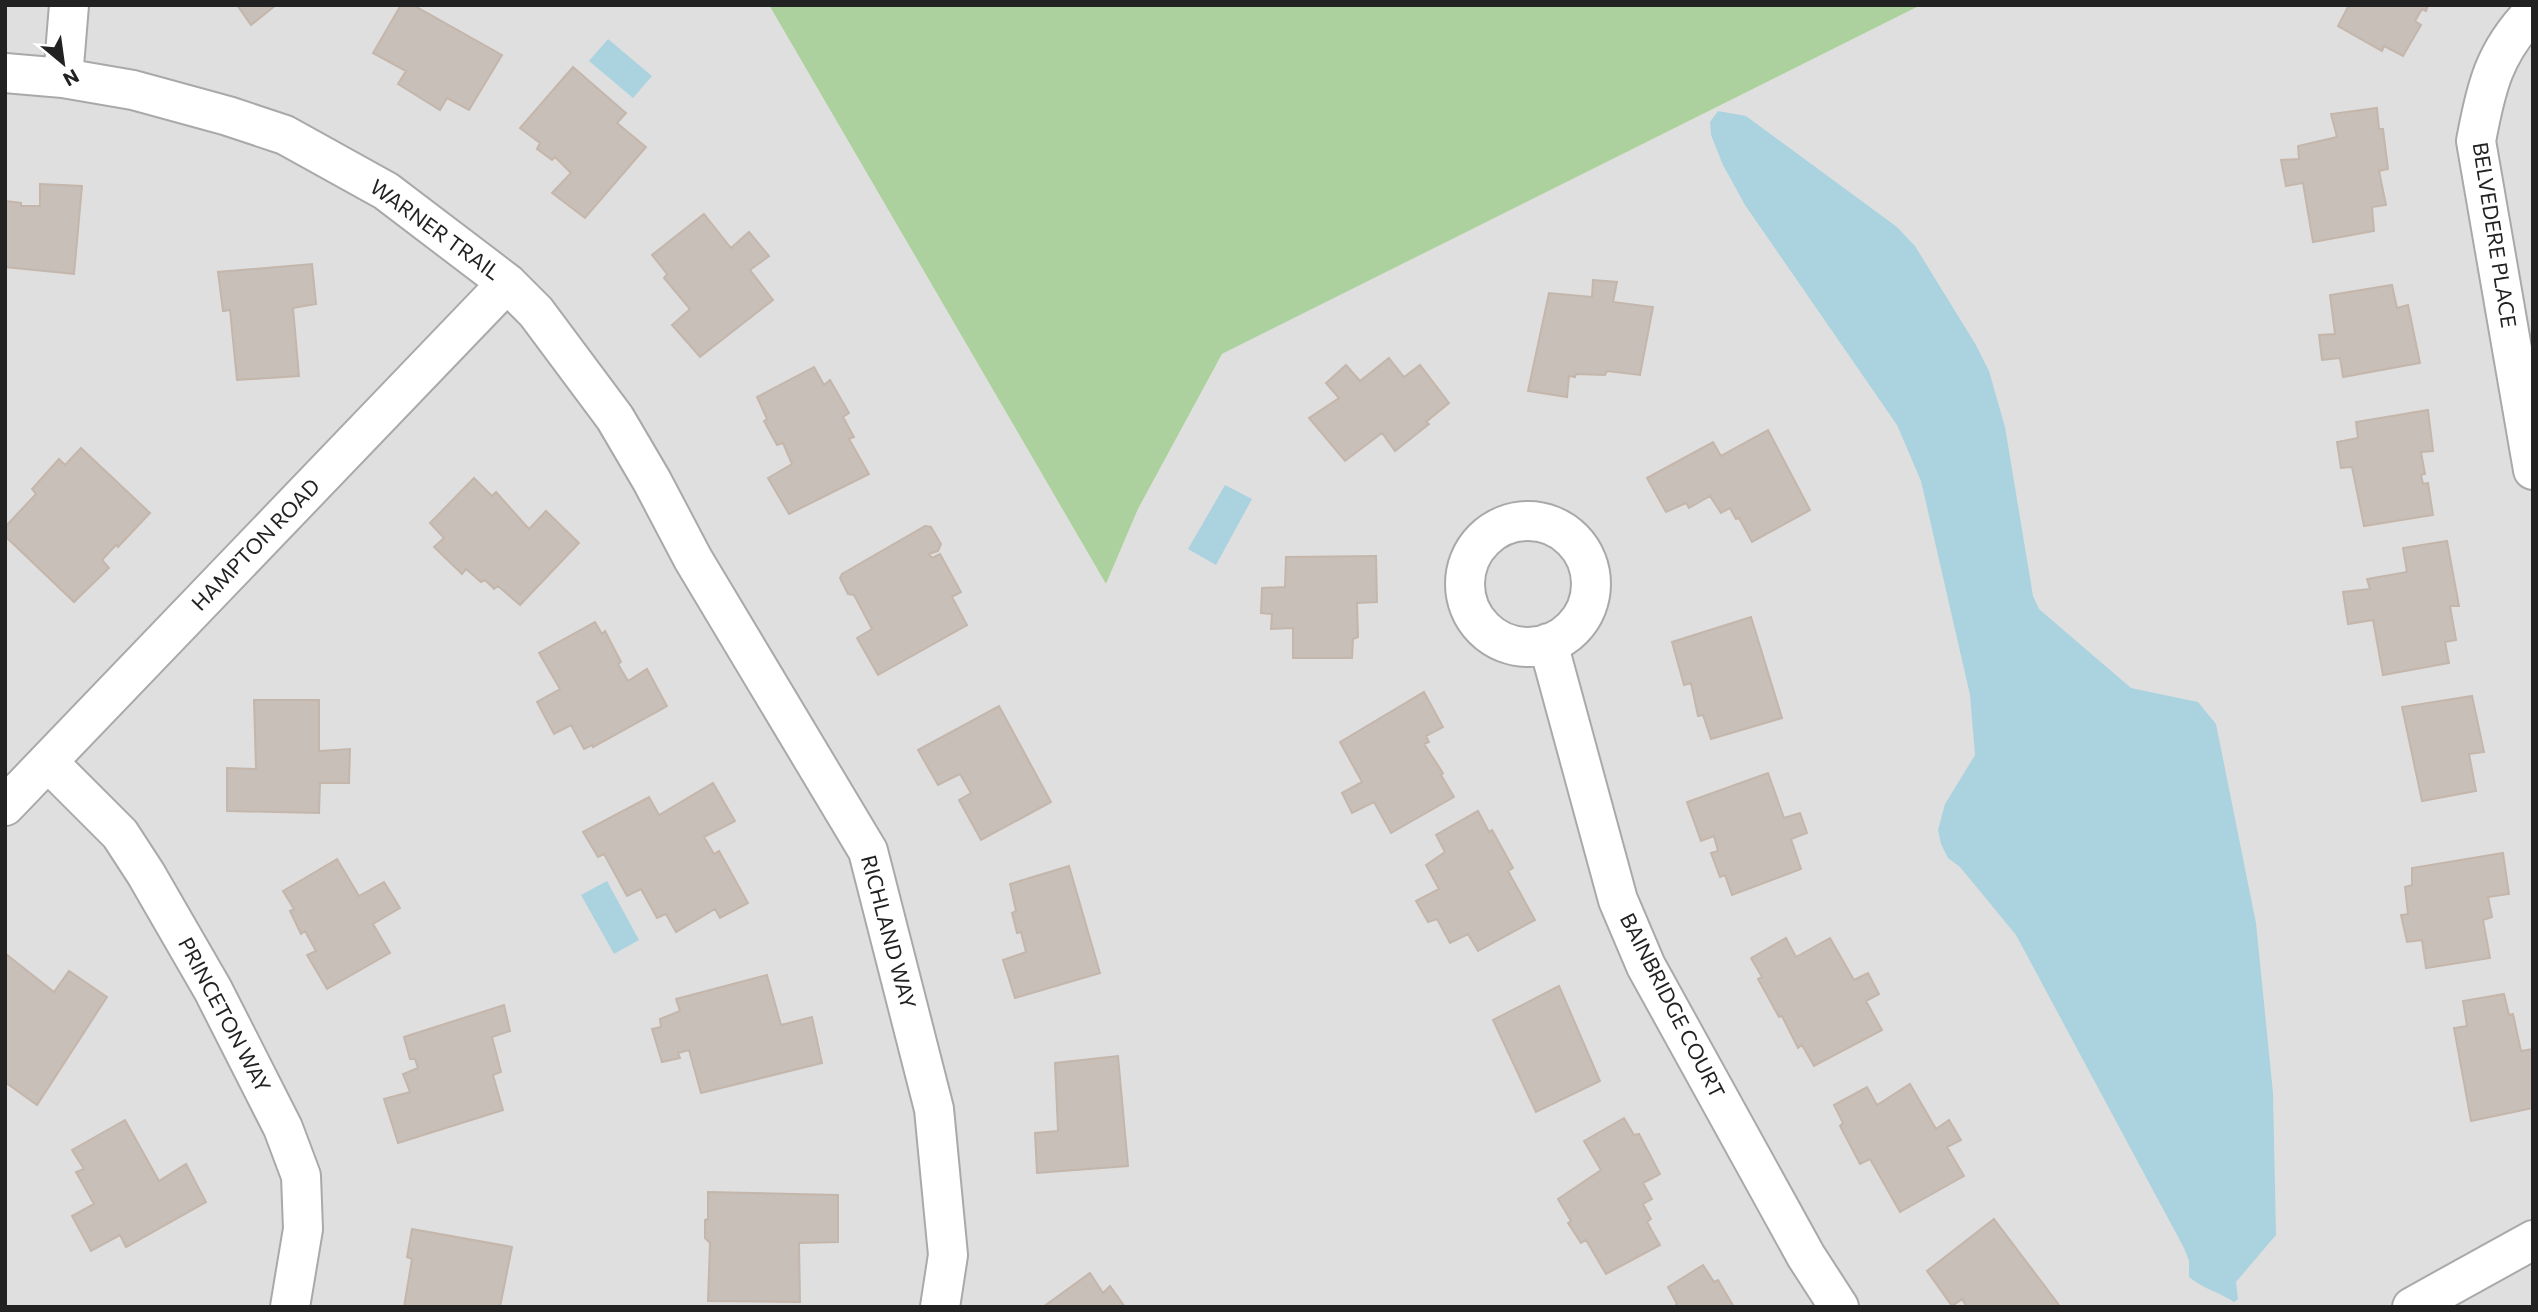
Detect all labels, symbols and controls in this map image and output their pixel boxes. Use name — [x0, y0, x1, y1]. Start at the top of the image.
north arrow — [28, 28, 98, 98]
text: N — [60, 65, 83, 92]
street label: BELVEDERE PLACE — [2468, 140, 2523, 329]
street label: WARNER TRAIL — [366, 173, 506, 284]
street label: HAMPTON ROAD — [186, 473, 324, 615]
street label: RICHLAND WAY — [857, 852, 922, 1012]
street label: BAINBRIDGE COURT — [1616, 909, 1731, 1102]
street label: PRINCETON WAY — [174, 933, 277, 1096]

